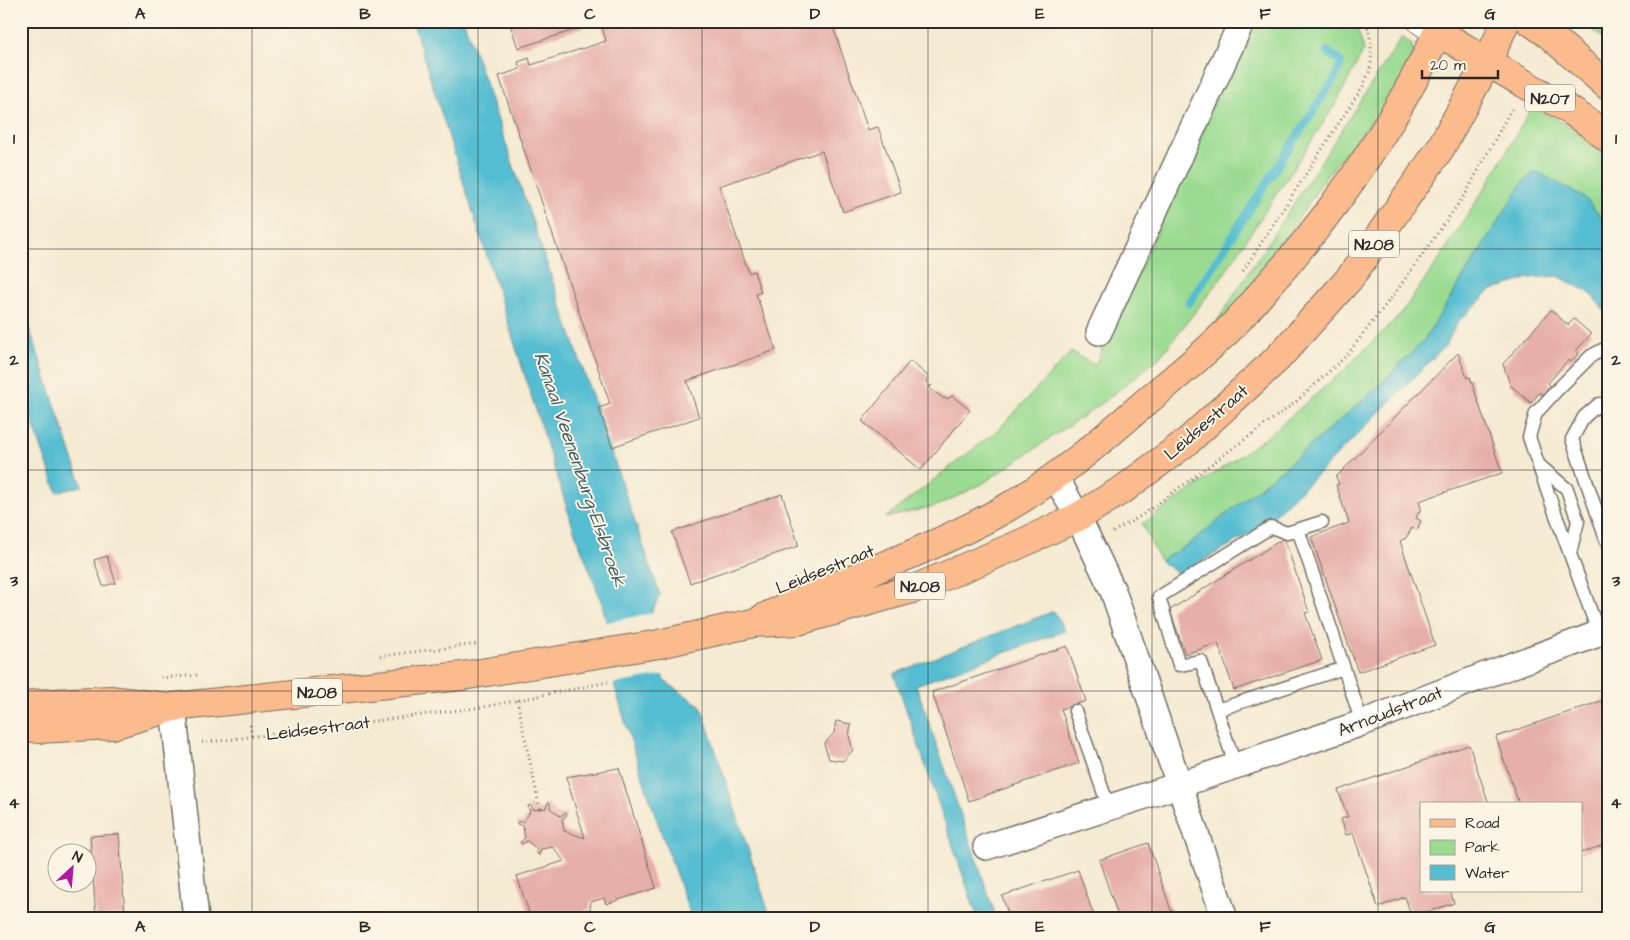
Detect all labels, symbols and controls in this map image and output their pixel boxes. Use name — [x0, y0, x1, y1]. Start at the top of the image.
text: A — [135, 3, 146, 25]
text: B — [359, 3, 371, 25]
text: C — [584, 3, 596, 25]
text: D — [810, 3, 821, 25]
text: E — [1035, 3, 1045, 25]
text: F — [1259, 3, 1271, 25]
text: G — [1484, 3, 1496, 25]
scale bar — [1422, 48, 1499, 80]
text: 20 m — [1430, 55, 1466, 76]
road number: N207 — [1525, 85, 1575, 112]
text: 1 — [13, 128, 16, 150]
text: 1 — [1615, 128, 1618, 150]
road number: N208 — [1349, 230, 1399, 258]
text: 2 — [8, 349, 19, 371]
water label: Kanaal Veenenburg-Elsbroek — [527, 349, 633, 591]
text: 2 — [1610, 349, 1621, 371]
street label: Leidsestraat — [1159, 378, 1255, 466]
street label: Leidsestraat — [772, 538, 879, 601]
text: 3 — [9, 570, 19, 592]
text: 3 — [1611, 570, 1621, 592]
road number: N208 — [895, 572, 945, 600]
road number: N208 — [292, 679, 342, 706]
street label: Arnoudstraat — [1334, 680, 1447, 743]
street label: Leidsestraat — [265, 710, 372, 747]
text: 4 — [9, 792, 20, 814]
text: 4 — [1611, 792, 1622, 814]
legend — [1420, 802, 1582, 892]
text: Road — [1465, 813, 1500, 834]
text: Park — [1465, 837, 1500, 858]
north arrow — [48, 842, 98, 892]
text: N — [69, 846, 86, 868]
text: Water — [1465, 863, 1509, 884]
text: A — [135, 916, 146, 938]
text: B — [359, 916, 371, 938]
text: C — [584, 916, 596, 938]
text: D — [810, 916, 821, 938]
text: E — [1035, 916, 1045, 938]
text: F — [1259, 916, 1271, 938]
text: G — [1484, 916, 1496, 938]

